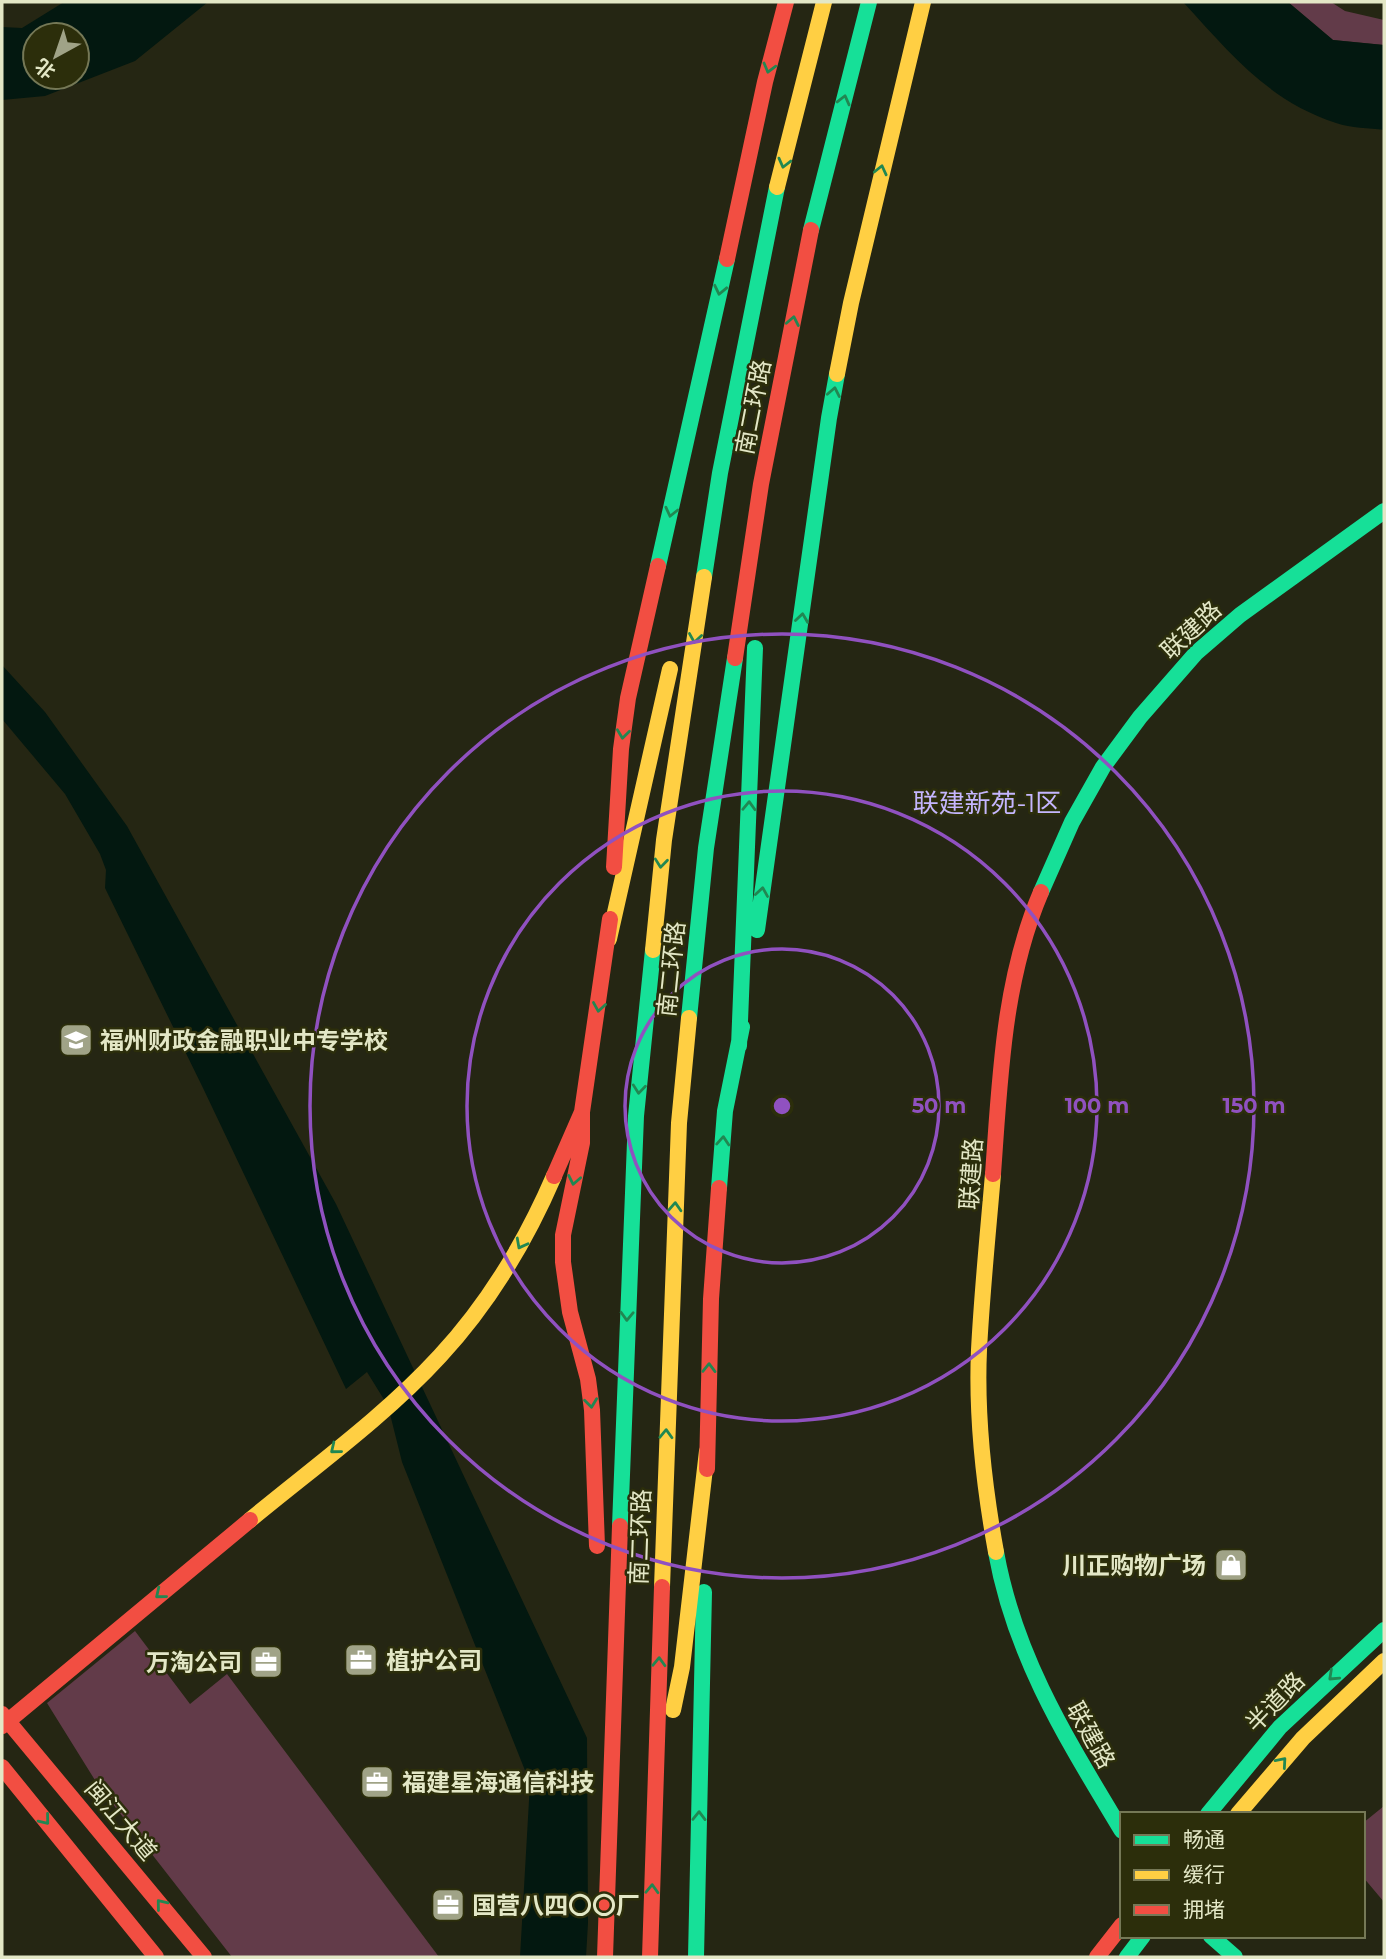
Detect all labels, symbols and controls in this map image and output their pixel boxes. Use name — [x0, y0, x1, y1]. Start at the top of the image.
north arrow — [21, 21, 91, 91]
text: 北 — [31, 54, 60, 84]
one-way arrow — [762, 62, 777, 74]
one-way arrow — [836, 94, 850, 106]
one-way arrow — [778, 157, 792, 169]
one-way arrow — [873, 164, 887, 176]
one-way arrow — [714, 284, 729, 296]
one-way arrow — [785, 315, 800, 327]
street label: 南二环路 — [730, 357, 776, 457]
one-way arrow — [825, 386, 840, 398]
one-way arrow — [664, 506, 679, 518]
street label: 联建路 — [1155, 595, 1227, 665]
one-way arrow — [795, 612, 810, 623]
one-way arrow — [688, 632, 703, 643]
one-way arrow — [616, 729, 631, 740]
district label: 联建新苑-1区 — [913, 787, 1061, 819]
one-way arrow — [741, 801, 756, 812]
one-way arrow — [654, 857, 669, 868]
one-way arrow — [754, 886, 769, 898]
street label: 南二环路 — [652, 920, 690, 1018]
one-way arrow — [592, 1001, 607, 1013]
school or university icon: 福州财政金融职业中专学校 — [57, 1021, 95, 1059]
place label: 福州财政金融职业中专学校 — [100, 1026, 388, 1055]
one-way arrow — [632, 1084, 647, 1095]
text: 50 m — [912, 1093, 966, 1118]
text: 100 m — [1065, 1093, 1129, 1118]
text: 150 m — [1223, 1093, 1285, 1118]
centre of rings — [770, 1094, 794, 1118]
one-way arrow — [715, 1135, 730, 1146]
street label: 联建路 — [954, 1137, 988, 1211]
one-way arrow — [568, 1174, 583, 1186]
one-way arrow — [667, 1201, 682, 1212]
one-way arrow — [516, 1236, 529, 1249]
one-way arrow — [620, 1311, 635, 1322]
one-way arrow — [702, 1362, 717, 1373]
one-way arrow — [584, 1397, 599, 1409]
one-way arrow — [659, 1428, 674, 1439]
one-way arrow — [331, 1441, 343, 1454]
street label: 南二环路 — [624, 1489, 656, 1585]
shop icon: 川正购物广场 — [1212, 1546, 1250, 1584]
place label: 川正购物广场 — [1062, 1551, 1206, 1580]
one-way arrow — [155, 1586, 168, 1598]
office icon: 植护公司 — [342, 1641, 380, 1679]
office icon: 万淘公司 — [247, 1643, 285, 1681]
place label: 植护公司 — [386, 1646, 482, 1675]
place label: 万淘公司 — [146, 1648, 242, 1677]
one-way arrow — [652, 1656, 667, 1667]
street label: 半道路 — [1240, 1666, 1310, 1738]
one-way arrow — [1328, 1667, 1341, 1680]
street label: 联建路 — [1061, 1696, 1121, 1774]
one-way arrow — [1274, 1757, 1286, 1770]
office icon: 福建星海通信科技 — [358, 1763, 396, 1801]
place label: 福建星海通信科技 — [402, 1768, 594, 1797]
street label: 闽江大道 — [79, 1774, 163, 1866]
one-way arrow — [691, 1810, 707, 1820]
one-way arrow — [36, 1812, 49, 1824]
legend — [1120, 1812, 1365, 1938]
text: 畅通 — [1183, 1827, 1225, 1852]
text: 缓行 — [1183, 1862, 1225, 1887]
one-way arrow — [644, 1883, 660, 1894]
office icon: 国营八四〇〇厂 — [429, 1886, 467, 1924]
place label: 国营八四〇〇厂 — [472, 1891, 640, 1920]
text: 拥堵 — [1183, 1897, 1225, 1922]
one-way arrow — [157, 1900, 169, 1913]

